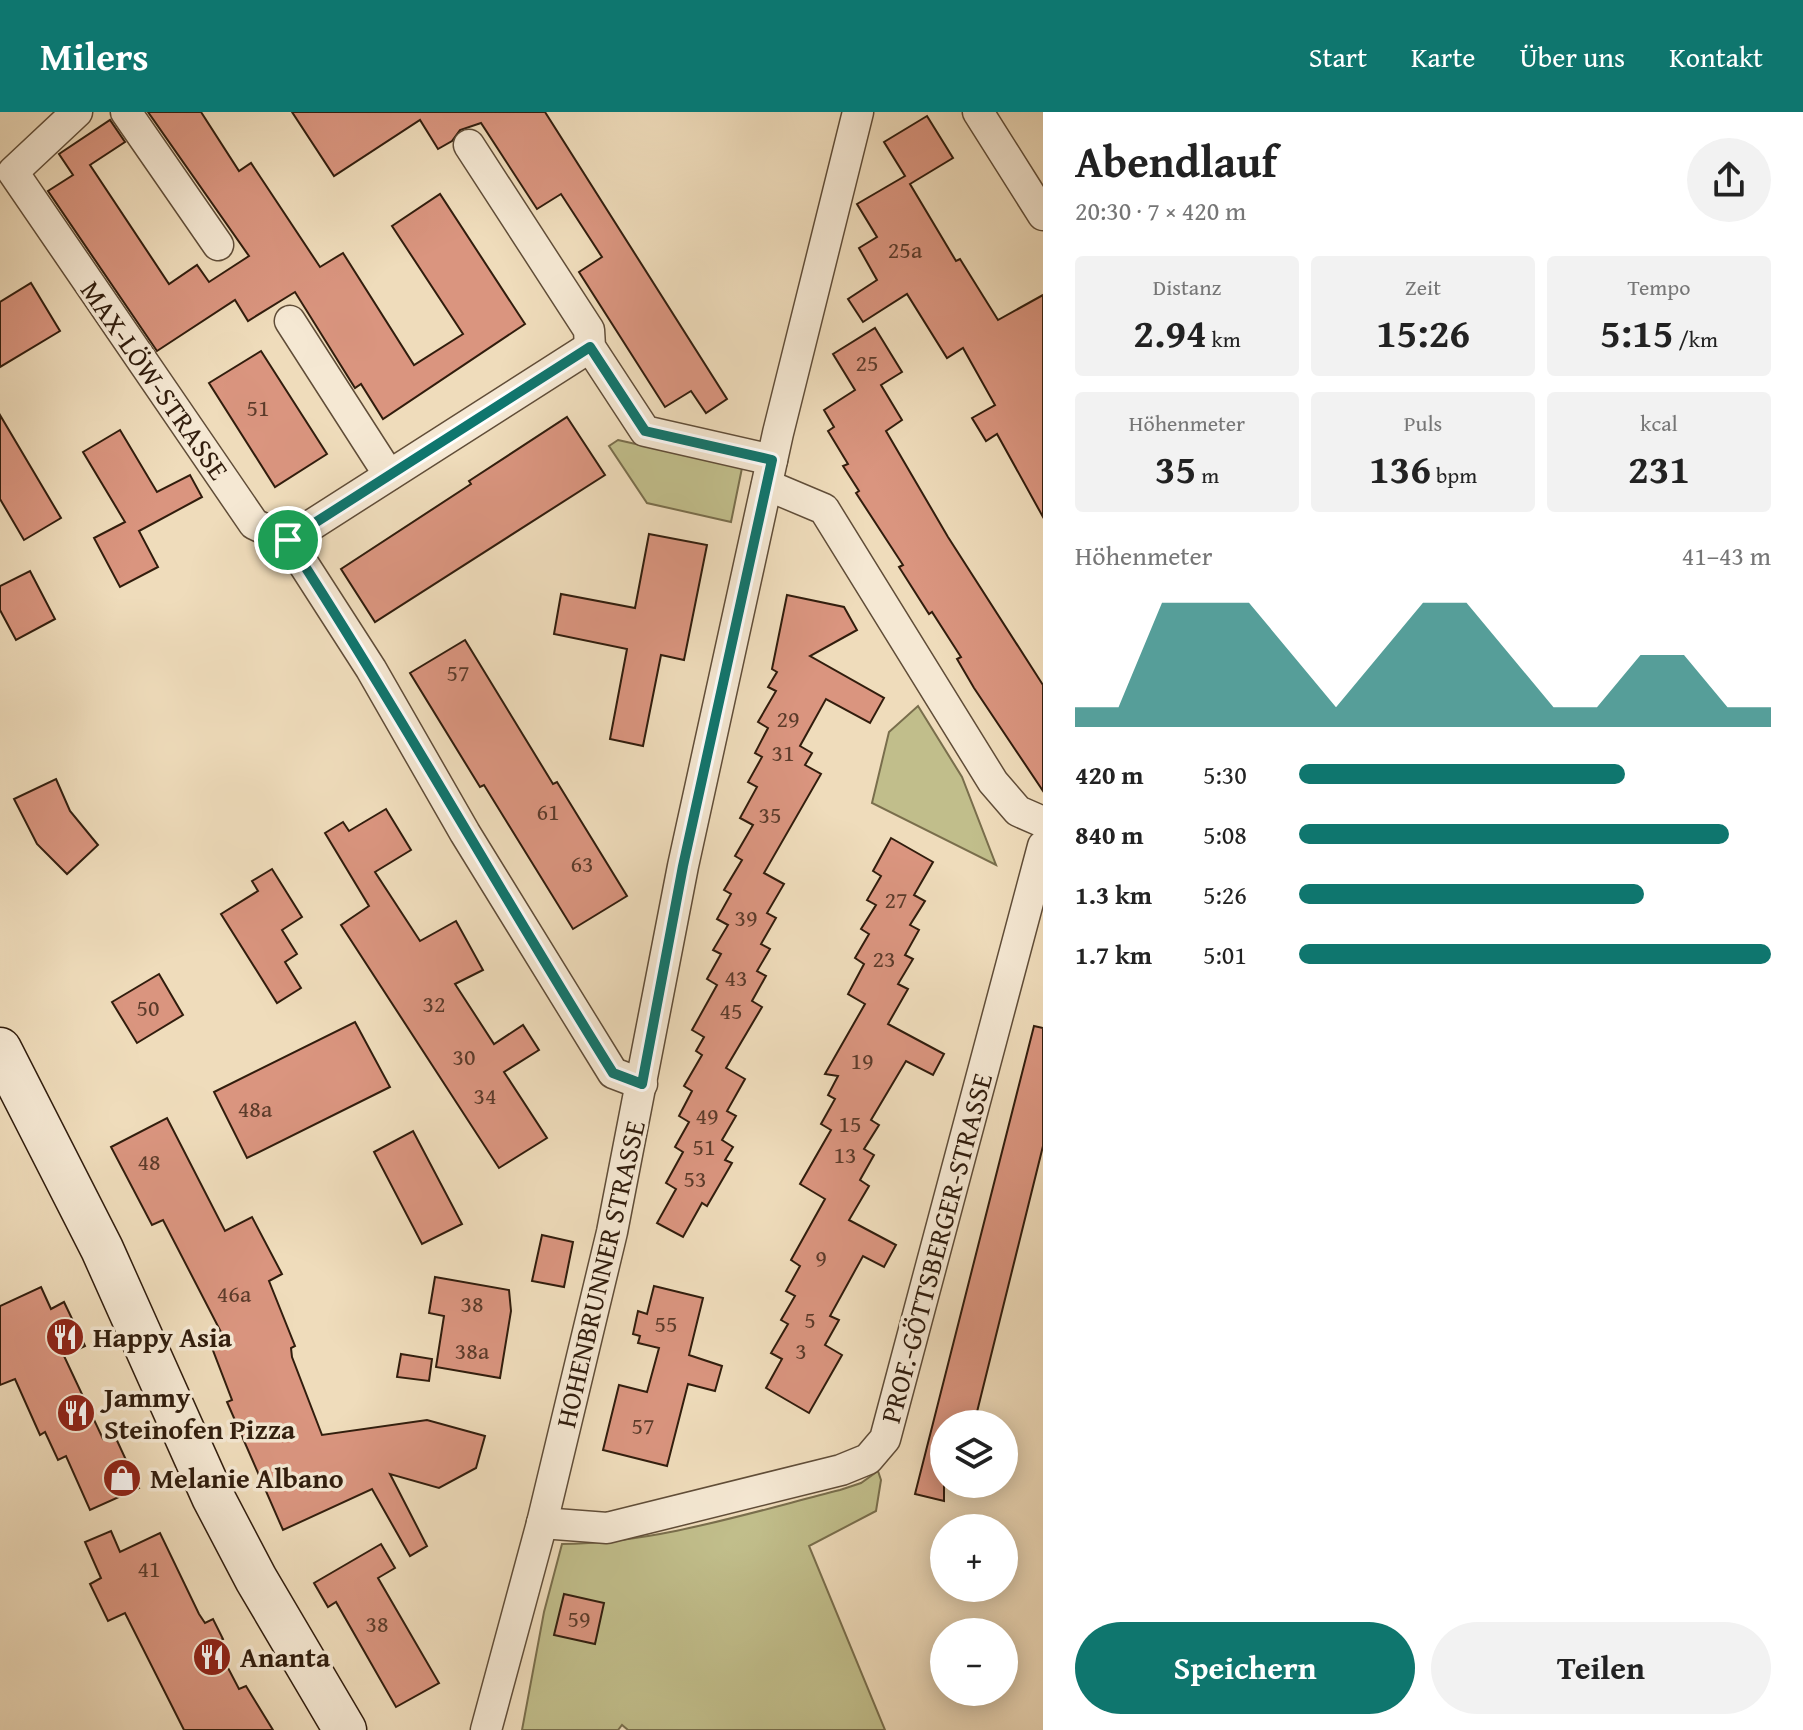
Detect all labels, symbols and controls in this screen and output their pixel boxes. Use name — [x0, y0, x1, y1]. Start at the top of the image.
text: Milers — [40, 28, 149, 84]
text: Start — [1309, 36, 1367, 77]
text: Karte — [1411, 36, 1475, 77]
text: Über uns — [1519, 36, 1625, 77]
text: Kontakt — [1669, 36, 1763, 77]
text: Abendlauf — [1075, 129, 1277, 193]
button: share — [1687, 138, 1771, 222]
text: 20:30 · 7 × 420 m — [1075, 191, 1246, 230]
house number: 25a — [888, 232, 923, 267]
text: Distanz — [1153, 271, 1221, 303]
text: Zeit — [1405, 271, 1441, 303]
text: Tempo — [1628, 271, 1690, 303]
street label: MAX-LÖW-STRASSE — [71, 272, 240, 488]
text: 2.94 — [1133, 303, 1207, 362]
text: 15:26 — [1376, 303, 1470, 362]
text: 5:15 — [1600, 303, 1674, 362]
text: km — [1207, 323, 1241, 355]
text: /km — [1674, 323, 1718, 355]
house number: 25 — [855, 345, 879, 380]
house number: 51 — [246, 390, 270, 425]
text: Höhenmeter — [1129, 407, 1245, 439]
text: Puls — [1404, 407, 1442, 439]
text: kcal — [1640, 407, 1678, 439]
text: 35 — [1155, 439, 1196, 498]
text: 136 — [1369, 439, 1431, 498]
text: 231 — [1628, 439, 1690, 498]
text: m — [1196, 459, 1219, 491]
text: bpm — [1431, 459, 1477, 491]
pin — [254, 506, 322, 574]
icon: arrive — [266, 518, 310, 562]
text: Höhenmeter — [1075, 536, 1212, 575]
text: 41–43 m — [1682, 536, 1771, 575]
house number: 57 — [446, 655, 470, 690]
house number: 29 — [776, 701, 800, 736]
house number: 31 — [771, 735, 795, 770]
text: 420 m — [1075, 755, 1143, 794]
text: 5:30 — [1203, 755, 1247, 794]
house number: 61 — [536, 794, 560, 829]
house number: 35 — [758, 797, 782, 832]
text: 840 m — [1075, 815, 1143, 854]
text: 5:08 — [1203, 815, 1247, 854]
house number: 63 — [570, 846, 594, 881]
text: 1.3 km — [1075, 875, 1152, 914]
text: 5:26 — [1203, 875, 1247, 914]
house number: 27 — [884, 882, 908, 917]
house number: 39 — [734, 900, 758, 935]
text: 1.7 km — [1075, 935, 1152, 974]
text: 5:01 — [1203, 935, 1247, 974]
house number: 23 — [872, 941, 896, 976]
house number: 43 — [724, 960, 748, 995]
house number: 32 — [422, 986, 446, 1021]
house number: 50 — [136, 990, 160, 1025]
house number: 45 — [719, 993, 743, 1028]
house number: 30 — [452, 1039, 476, 1074]
house number: 19 — [850, 1043, 874, 1078]
street label: PROF.-GÖTTSBERGER-STRASSE — [869, 1068, 1002, 1427]
house number: 34 — [473, 1078, 497, 1113]
house number: 48a — [238, 1091, 273, 1126]
house number: 49 — [695, 1098, 719, 1133]
house number: 15 — [838, 1106, 862, 1141]
street label: HOHENBRUNNER STRASSE — [544, 1116, 655, 1432]
house number: 51 — [692, 1129, 716, 1164]
house number: 13 — [833, 1137, 857, 1172]
house number: 48 — [137, 1144, 161, 1179]
house number: 53 — [683, 1161, 707, 1196]
house number: 9 — [815, 1240, 827, 1275]
house number: 46a — [217, 1276, 252, 1311]
house number: 38 — [460, 1286, 484, 1321]
house number: 5 — [804, 1302, 816, 1337]
house number: 55 — [654, 1306, 678, 1341]
restaurant icon: Happy Asia — [44, 1316, 86, 1358]
place label: Happy Asia — [93, 1316, 233, 1357]
house number: 38a — [455, 1333, 490, 1368]
house number: 3 — [795, 1333, 807, 1368]
place label: Jammy Steinofen Pizza — [100, 1376, 296, 1449]
restaurant icon: Jammy Steinofen Pizza — [55, 1392, 97, 1434]
house number: 57 — [631, 1408, 655, 1443]
map controls — [930, 1410, 1018, 1706]
button: layers — [930, 1410, 1018, 1498]
shop icon: Melanie Albano — [101, 1457, 143, 1499]
place label: Melanie Albano — [150, 1457, 344, 1498]
button: + — [930, 1514, 1018, 1602]
house number: 41 — [137, 1551, 161, 1586]
house number: 59 — [567, 1601, 591, 1636]
house number: 38 — [365, 1606, 389, 1641]
button: − — [930, 1618, 1018, 1706]
button: Speichern — [1075, 1622, 1415, 1714]
button: Teilen — [1431, 1622, 1771, 1714]
restaurant icon: Ananta — [191, 1636, 233, 1678]
place label: Ananta — [240, 1636, 331, 1677]

